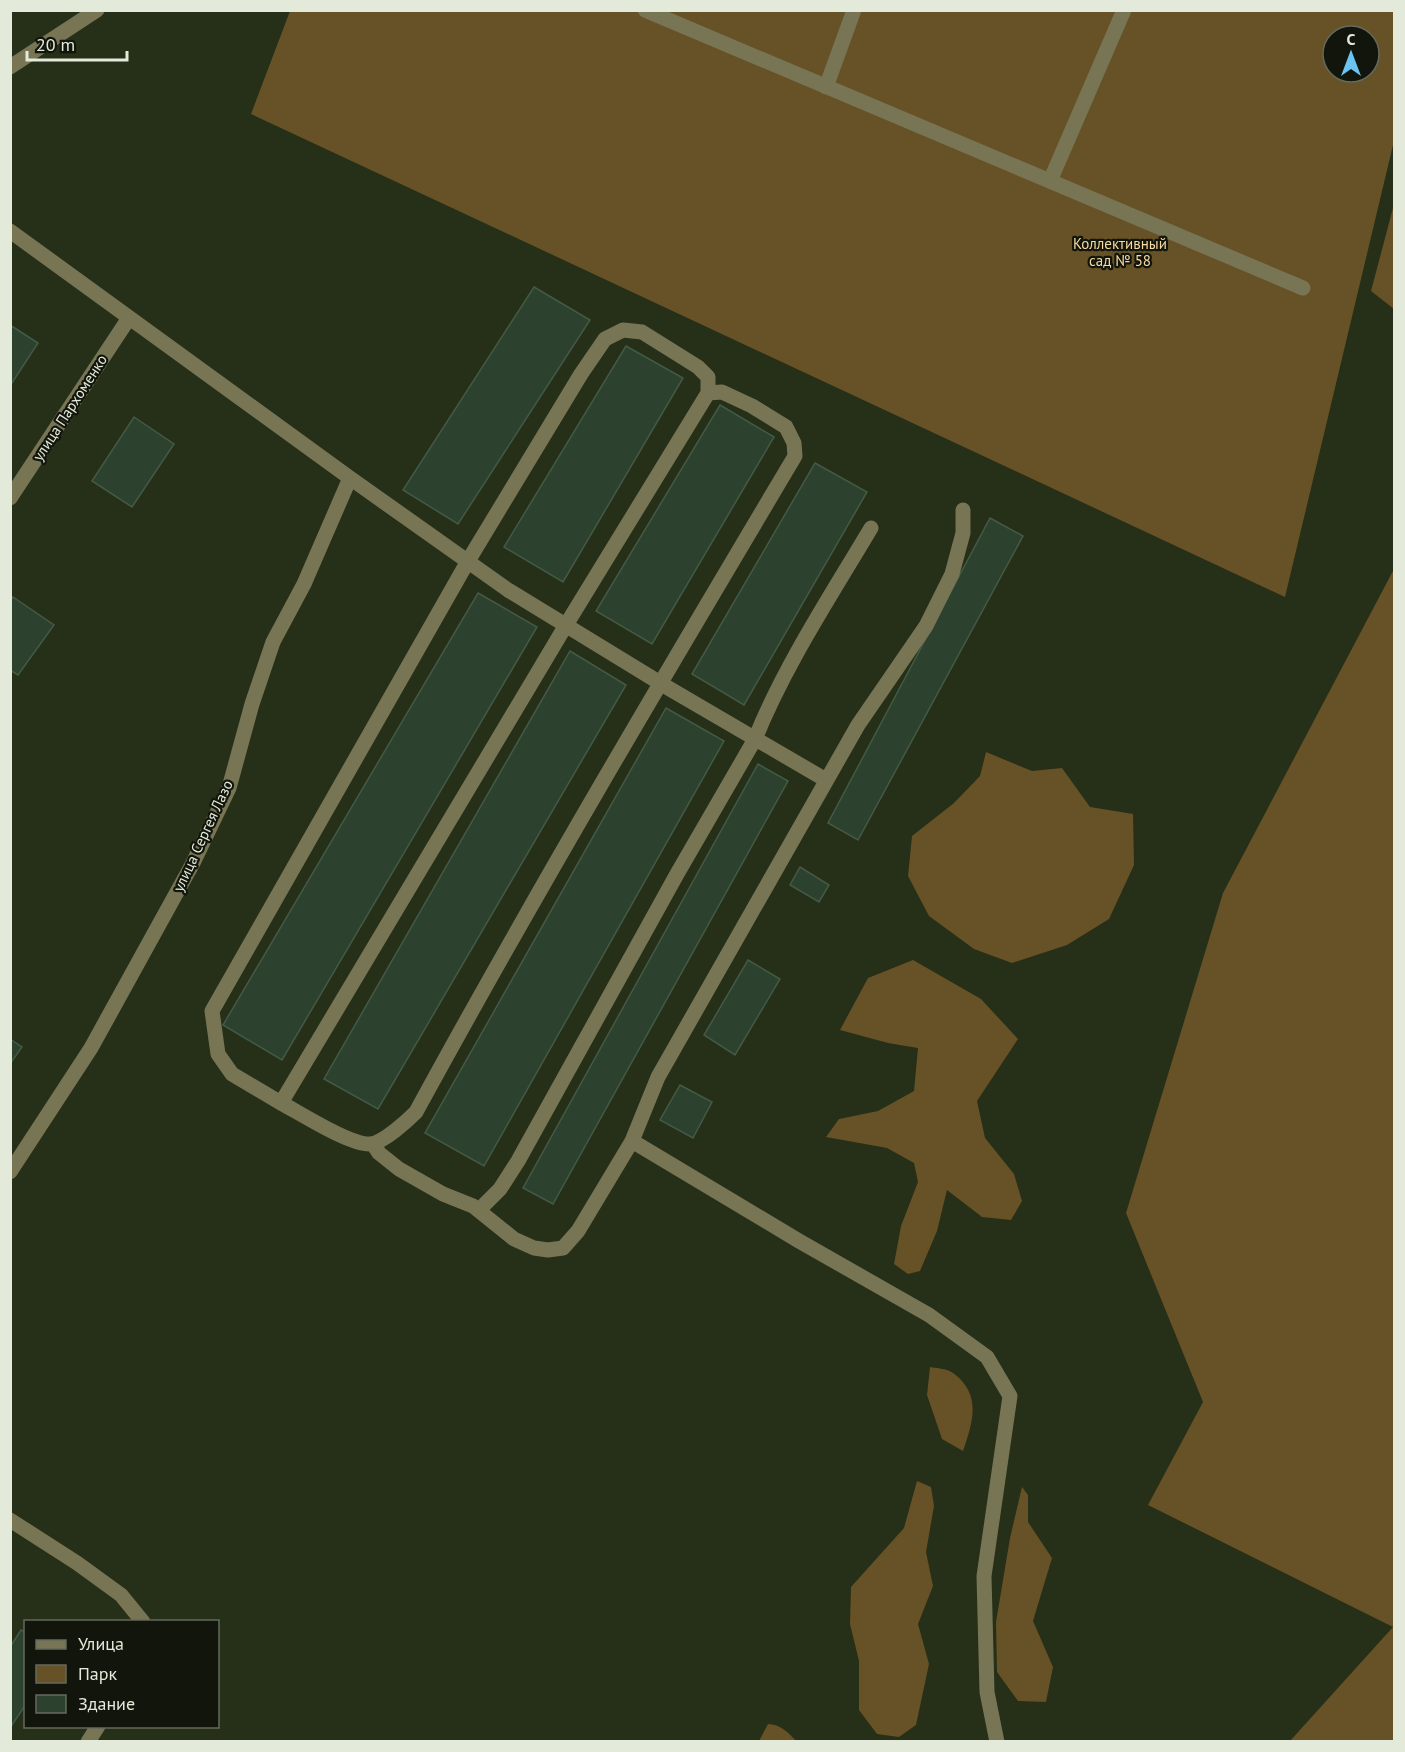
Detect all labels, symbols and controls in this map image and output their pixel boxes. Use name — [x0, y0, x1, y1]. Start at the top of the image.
scale bar — [27, 24, 128, 62]
north arrow — [1321, 24, 1381, 84]
text: С — [1347, 29, 1356, 49]
text: 20 m — [36, 33, 75, 56]
park label: Коллективный сад № 58 — [1073, 234, 1167, 270]
street label: улица Пархоменко — [28, 351, 111, 465]
street label: улица Сергея Лазо — [168, 777, 237, 895]
legend — [24, 1620, 219, 1728]
text: Улица — [78, 1632, 124, 1655]
text: Парк — [78, 1662, 118, 1685]
text: Здание — [78, 1692, 135, 1715]

